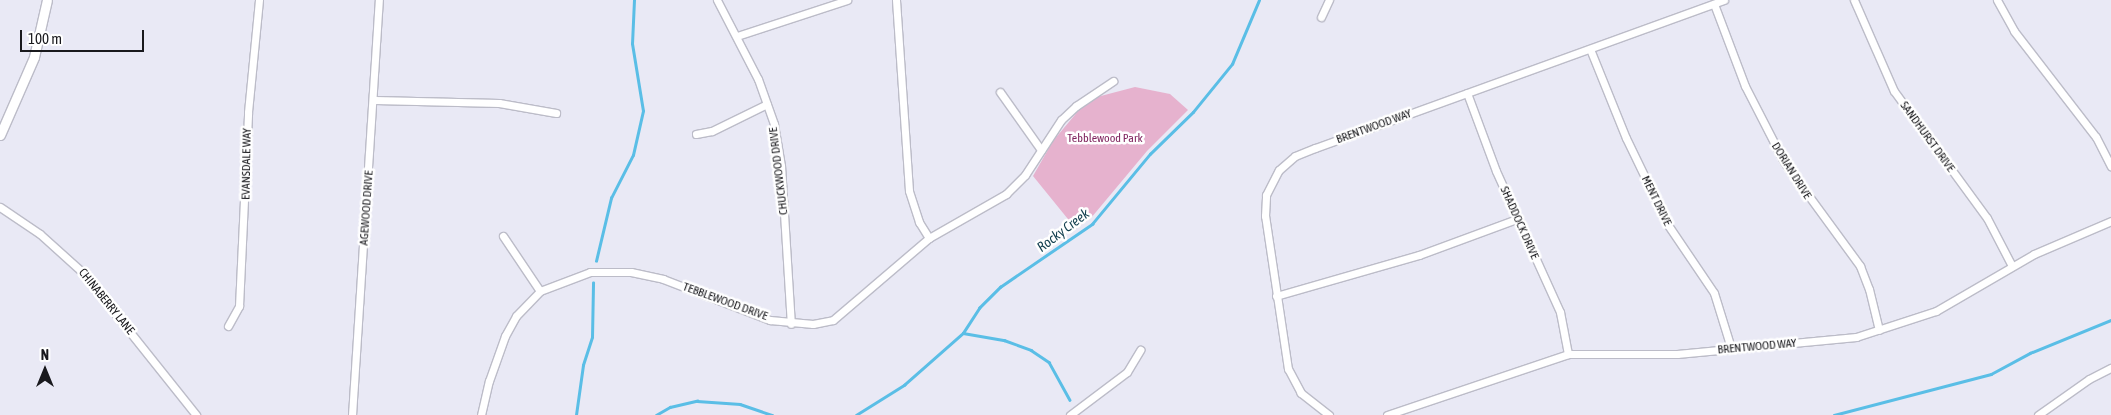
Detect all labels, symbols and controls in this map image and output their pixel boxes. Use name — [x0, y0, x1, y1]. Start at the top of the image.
scale bar — [22, 20, 146, 52]
text: 100 m — [28, 30, 62, 47]
street label: SANDHURST DRIVE — [1897, 99, 1957, 175]
street label: BRENTWOOD WAY — [1334, 107, 1414, 147]
street label: CHUCKWOOD DRIVE — [766, 126, 792, 216]
street label: EVANSDALE WAY — [239, 128, 255, 200]
park label: Tebblewood Park — [1067, 132, 1143, 146]
street label: DORIAN DRIVE — [1768, 140, 1814, 202]
street label: AGEWOOD DRIVE — [357, 170, 377, 246]
street label: MENT DRIVE — [1638, 174, 1674, 228]
street label: SHADDOCK DRIVE — [1497, 184, 1541, 262]
water label: Rocky Creek — [1034, 205, 1092, 255]
street label: CHINABERRY LANE — [75, 266, 137, 338]
street label: TEBBLEWOOD DRIVE — [681, 280, 769, 324]
street label: BRENTWOOD WAY — [1717, 336, 1797, 358]
north arrow — [20, 345, 70, 395]
text: N — [41, 347, 49, 363]

